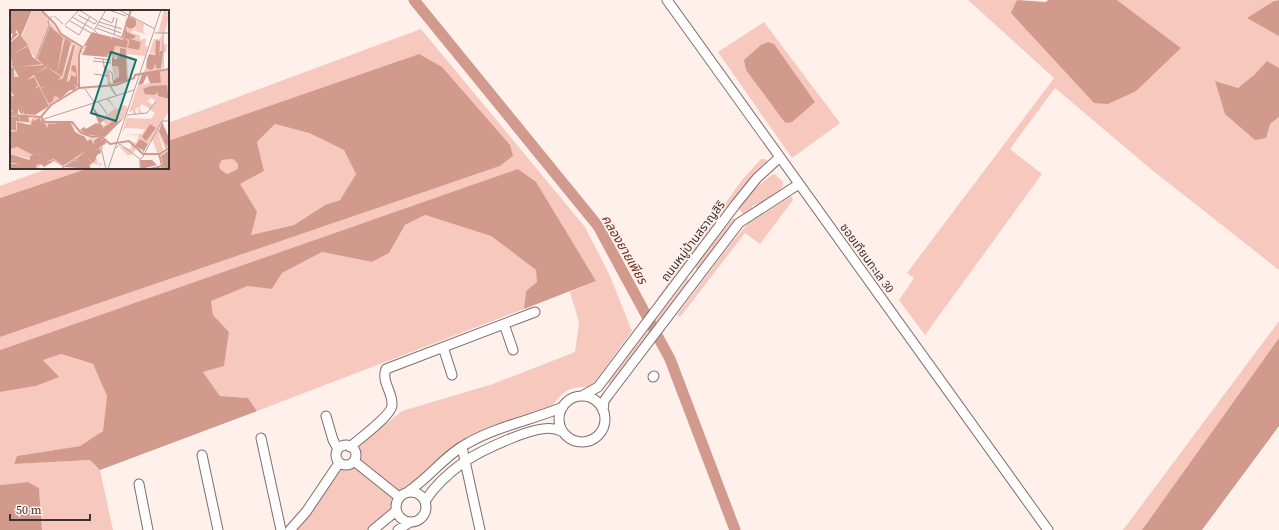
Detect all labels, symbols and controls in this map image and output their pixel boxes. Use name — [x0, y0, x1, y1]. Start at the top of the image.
inset map — [10, 10, 169, 169]
street label: ถนนหมู่บ้านสราญสิริ — [657, 197, 729, 285]
water label: คลองยายเพียร — [598, 212, 652, 288]
street label: ซอยเทียนทะเล 30 — [836, 220, 898, 296]
scale bar — [10, 496, 90, 522]
text: 50 m — [16, 502, 42, 518]

